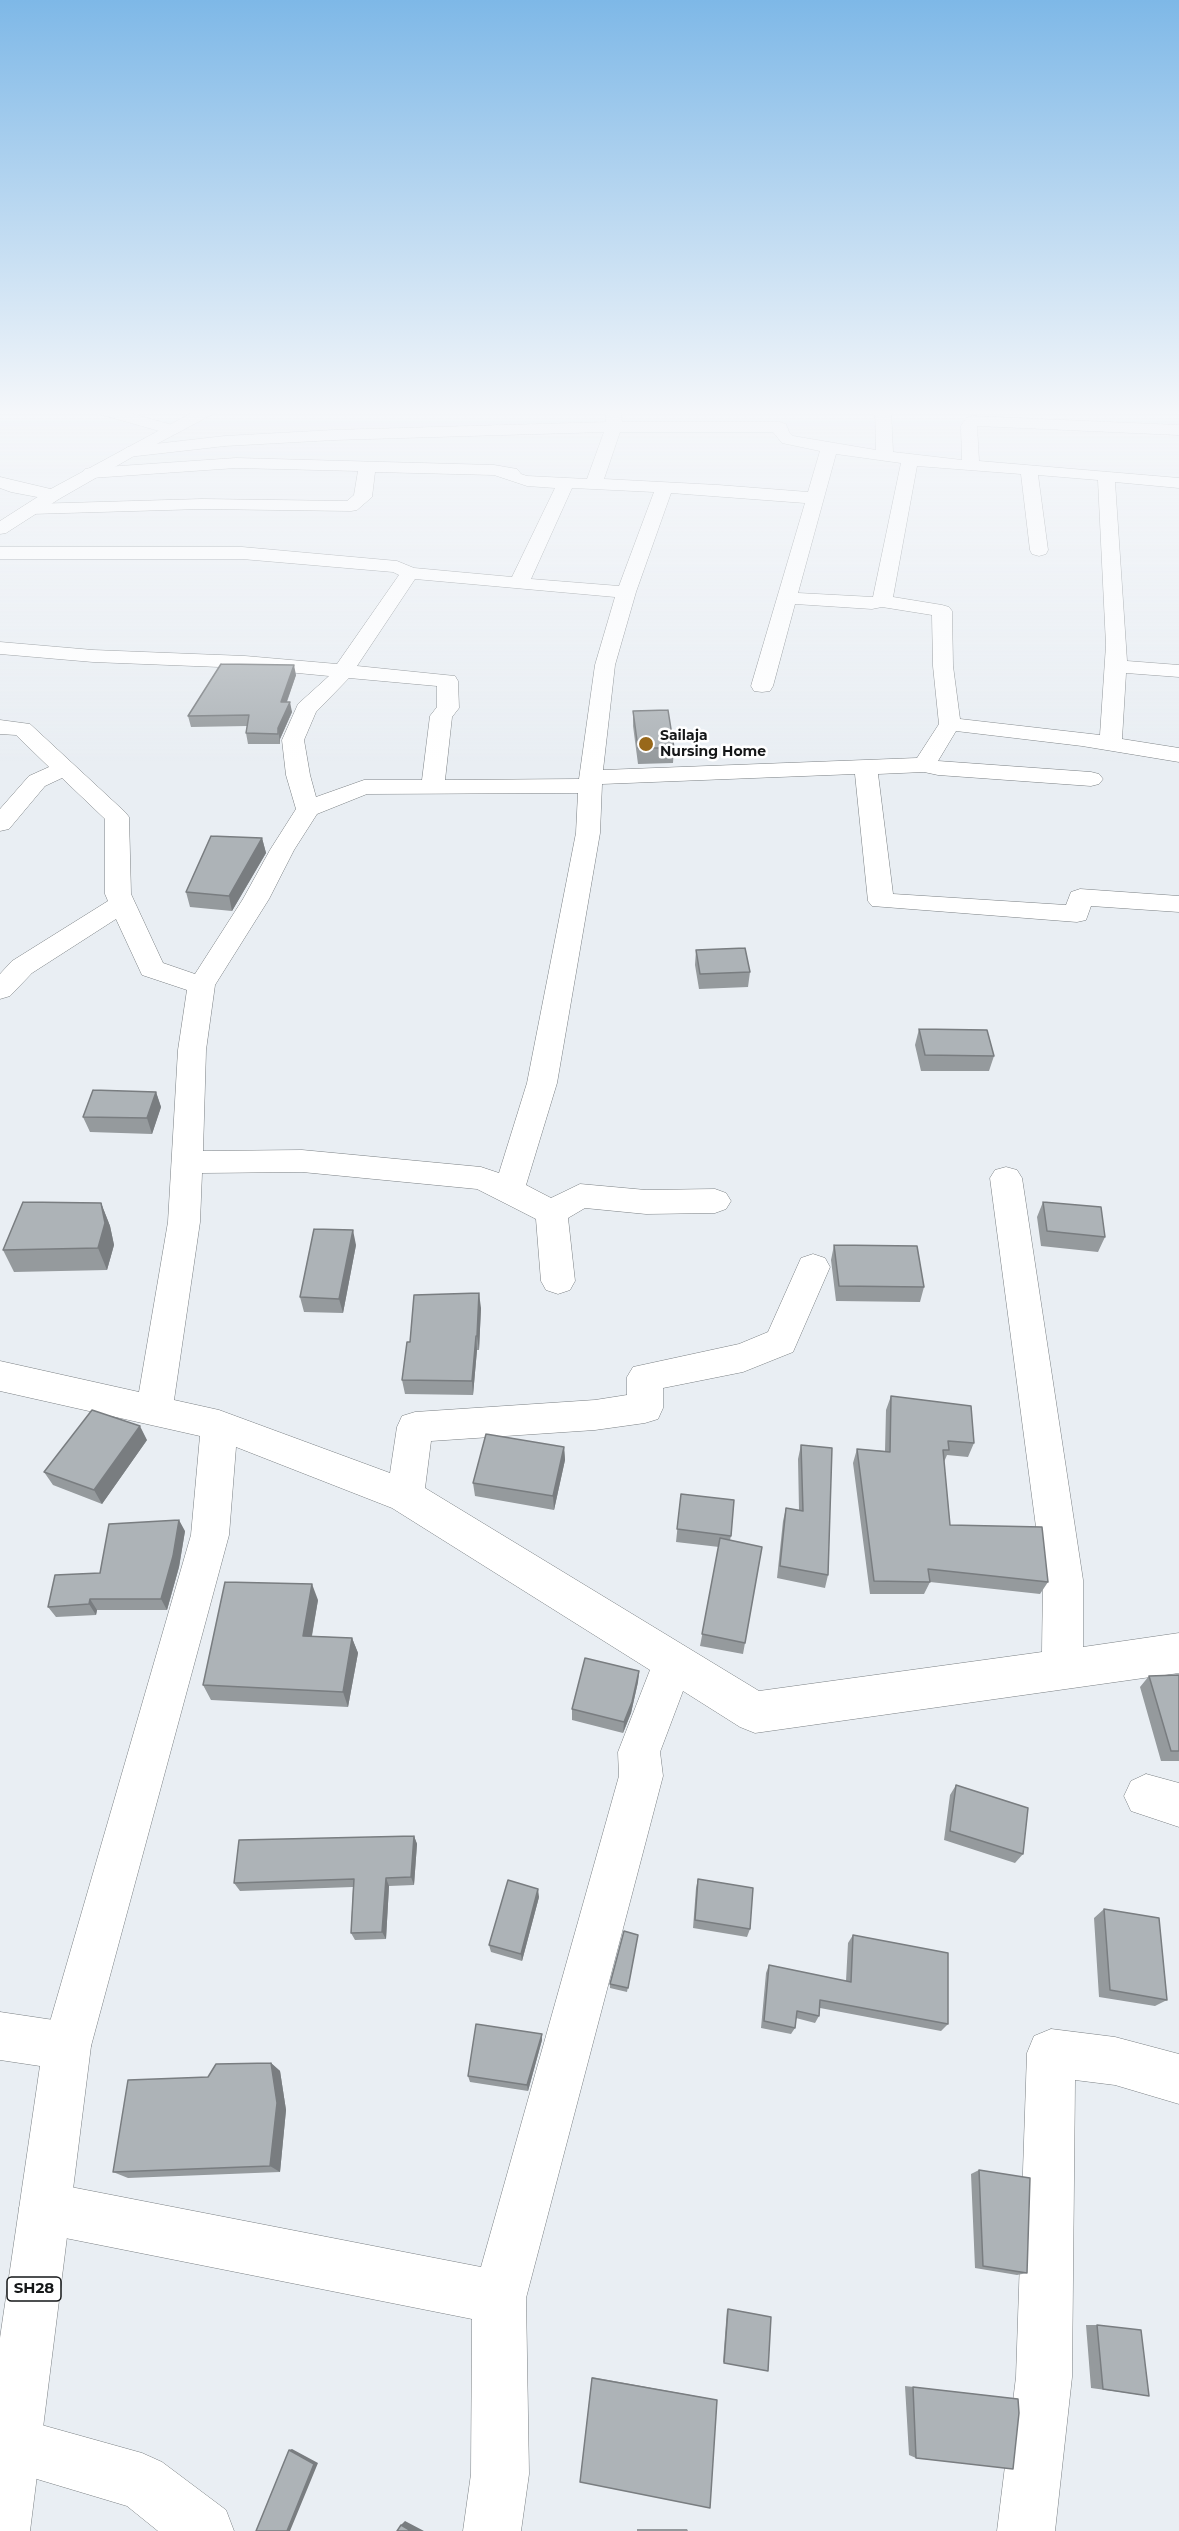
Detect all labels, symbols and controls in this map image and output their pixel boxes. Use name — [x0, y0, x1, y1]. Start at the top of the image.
place label: Sailaja Nursing Home — [660, 728, 766, 760]
marker: Sailaja Nursing Home — [637, 735, 655, 753]
road number: SH28 — [7, 2277, 61, 2301]

